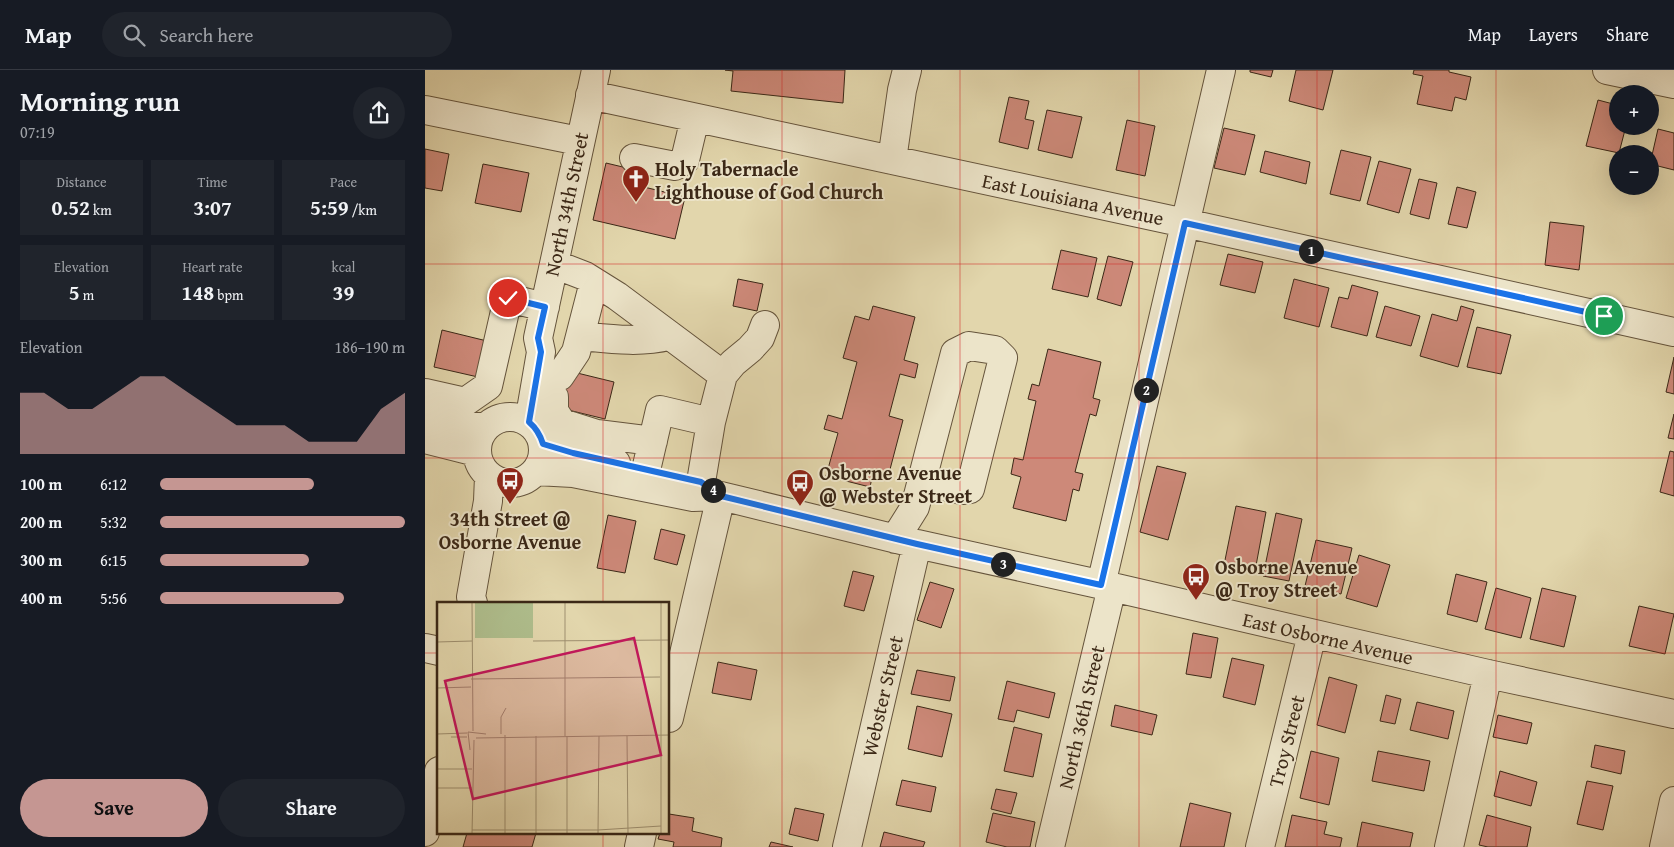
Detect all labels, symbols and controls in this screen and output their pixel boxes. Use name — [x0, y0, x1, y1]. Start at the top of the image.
search box — [102, 12, 452, 57]
text: Map — [25, 17, 72, 52]
icon: search — [120, 21, 148, 49]
text: Search here — [160, 21, 253, 49]
text: Map — [1468, 21, 1501, 48]
text: Layers — [1529, 21, 1578, 48]
text: Share — [1606, 21, 1649, 48]
text: Morning run — [20, 80, 180, 121]
map controls — [1609, 85, 1659, 195]
button: + — [1609, 85, 1659, 135]
button: share — [353, 87, 405, 139]
text: 07:19 — [20, 120, 55, 144]
street label: North 34th Street — [537, 129, 595, 279]
button: − — [1609, 145, 1659, 195]
place label: Holy Tabernacle Lighthouse of God Church — [655, 154, 883, 206]
church icon: Holy Tabernacle Lighthouse of God Church — [621, 164, 651, 203]
street label: East Louisiana Avenue — [980, 166, 1166, 232]
text: Distance — [56, 172, 107, 192]
text: Time — [198, 172, 227, 192]
text: Pace — [330, 172, 357, 192]
text: 0.52 — [51, 192, 90, 223]
text: 3:07 — [193, 192, 232, 223]
text: 5:59 — [310, 192, 349, 223]
text: km — [90, 200, 112, 220]
text: /km — [349, 200, 377, 220]
pin: 1 — [1299, 238, 1323, 264]
text: 1 — [1308, 241, 1315, 261]
text: Elevation — [54, 257, 109, 277]
text: Heart rate — [182, 257, 243, 277]
text: kcal — [332, 257, 355, 277]
text: 5 — [69, 277, 80, 308]
text: 148 — [182, 277, 214, 308]
text: 39 — [333, 277, 354, 308]
pin — [487, 277, 529, 319]
icon: check — [494, 284, 522, 312]
text: m — [80, 285, 94, 305]
text: bpm — [214, 285, 243, 305]
pin — [1583, 295, 1625, 337]
icon: arrive — [1590, 302, 1618, 330]
text: Elevation — [20, 335, 83, 359]
text: 186–190 m — [335, 335, 405, 359]
pin: 2 — [1133, 378, 1159, 402]
text: 2 — [1143, 380, 1150, 400]
place label: Osborne Avenue @ Webster Street — [819, 458, 973, 510]
bus stop icon: 34th Street @ Osborne Avenue — [495, 466, 525, 505]
bus stop icon: Osborne Avenue @ Webster Street — [785, 468, 815, 507]
text: 100 m — [20, 472, 62, 496]
text: 6:12 — [100, 472, 127, 496]
pin: 4 — [701, 478, 725, 502]
text: 4 — [710, 480, 717, 500]
place label: 34th Street @ Osborne Avenue — [439, 504, 581, 556]
text: 200 m — [20, 510, 62, 534]
text: 5:32 — [100, 510, 127, 534]
text: 300 m — [20, 548, 62, 572]
text: 6:15 — [100, 548, 127, 572]
pin: 3 — [991, 552, 1015, 576]
place label: Osborne Avenue @ Troy Street — [1215, 552, 1358, 604]
text: 3 — [1000, 554, 1007, 574]
bus stop icon: Osborne Avenue @ Troy Street — [1181, 562, 1211, 601]
text: 400 m — [20, 586, 62, 610]
text: 5:56 — [100, 586, 127, 610]
inset map — [437, 602, 670, 834]
street label: East Osborne Avenue — [1240, 604, 1416, 672]
street label: Webster Street — [854, 633, 910, 759]
street label: North 36th Street — [1050, 642, 1112, 792]
street label: Troy Street — [1261, 692, 1311, 790]
button: Save — [20, 779, 208, 837]
button: Share — [218, 779, 405, 837]

